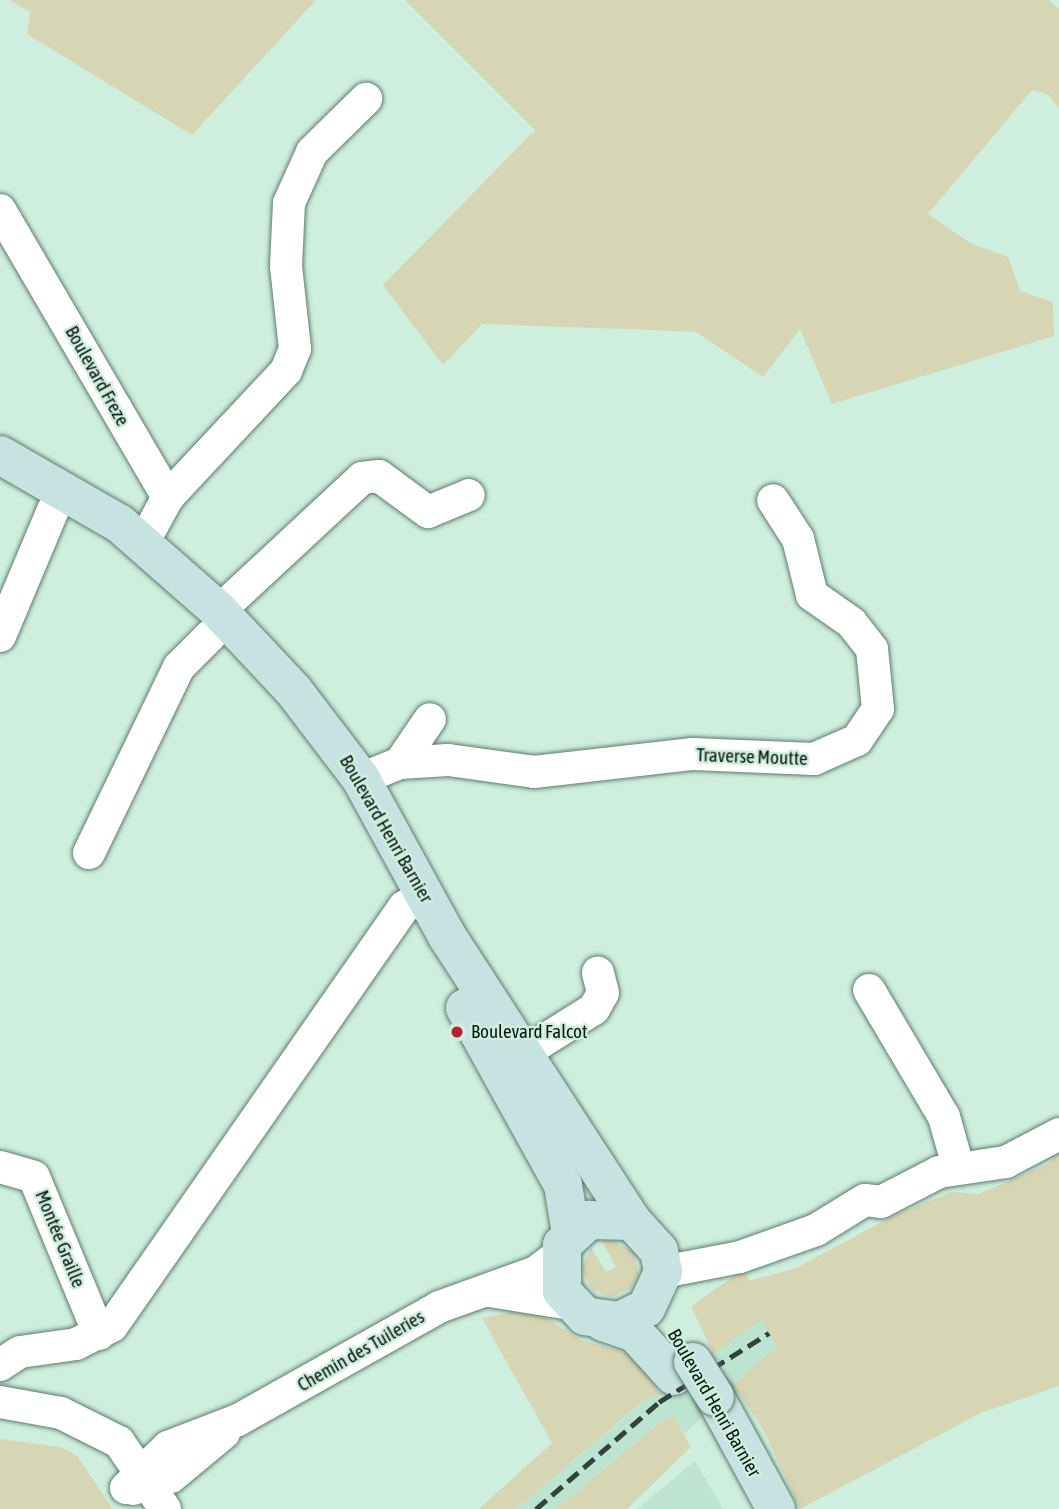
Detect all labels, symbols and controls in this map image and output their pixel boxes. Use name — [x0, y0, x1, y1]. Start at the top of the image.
street label: Boulevard Freze — [60, 322, 134, 430]
street label: Traverse Moutte — [696, 744, 808, 770]
street label: Boulevard Henri Barnier — [334, 751, 438, 907]
place label: Boulevard Falcot — [471, 1021, 587, 1043]
marker: Boulevard Falcot — [449, 1024, 465, 1040]
street label: Montée Graille — [30, 1187, 90, 1291]
street label: Chemin des Tuileries — [293, 1305, 429, 1397]
street label: Boulevard Henri Barnier — [662, 1325, 766, 1481]

